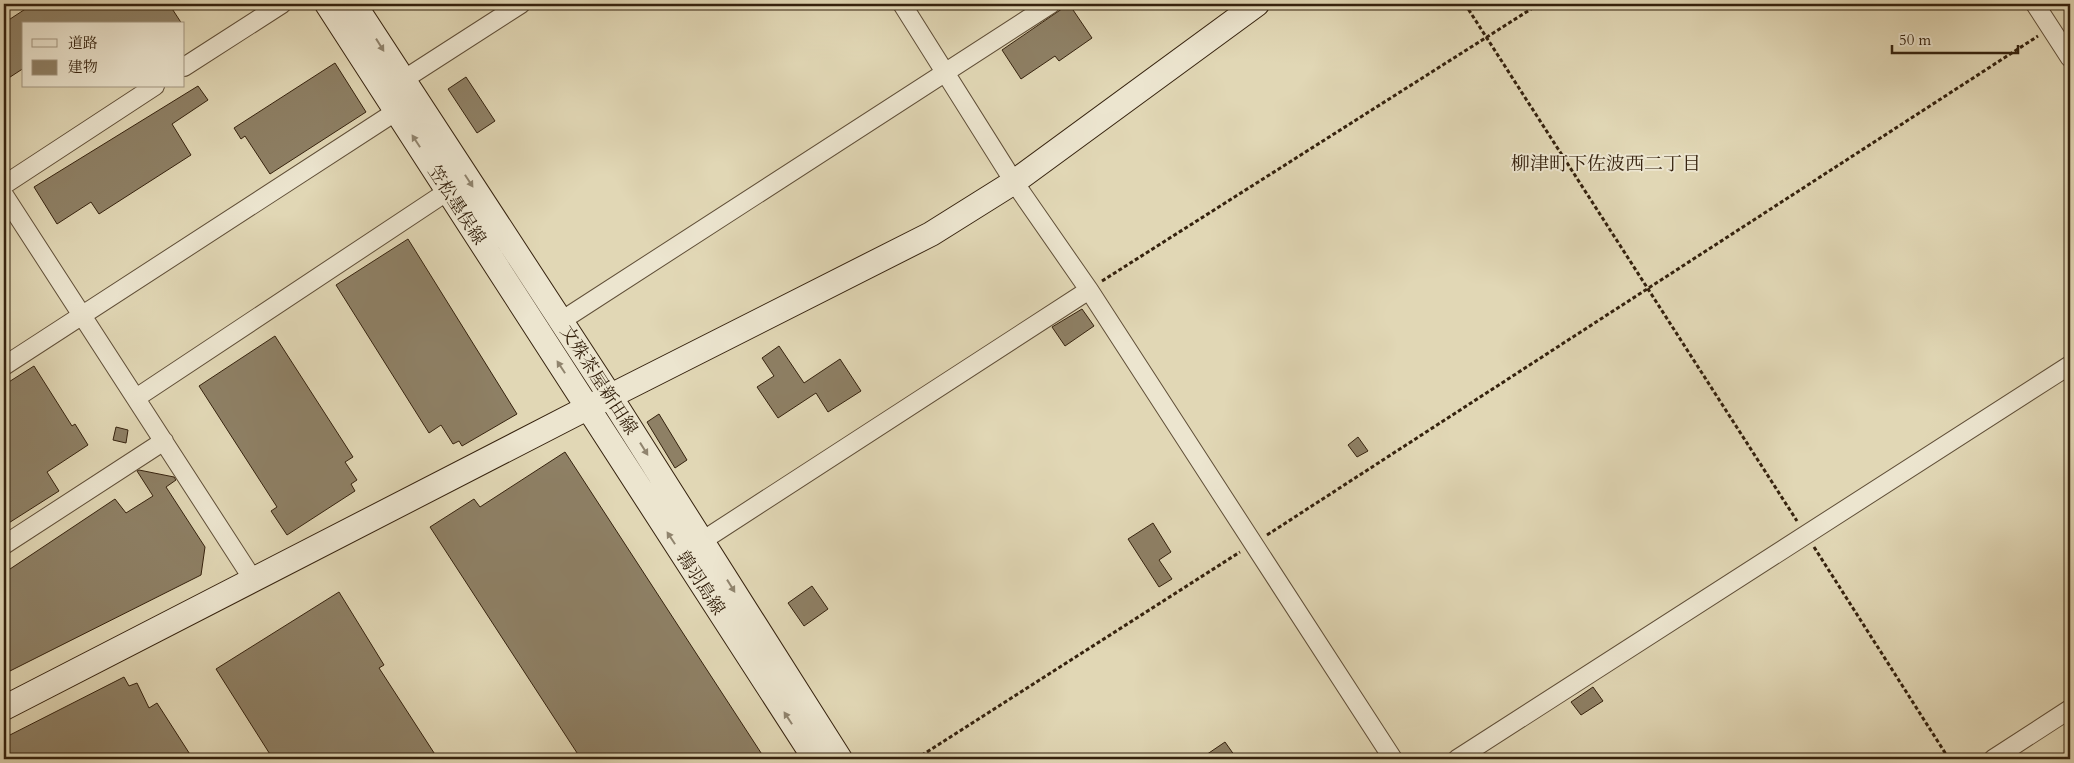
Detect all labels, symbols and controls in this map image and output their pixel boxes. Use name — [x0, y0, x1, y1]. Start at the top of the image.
legend — [22, 22, 185, 88]
scale bar — [1892, 22, 2018, 54]
text: 50 m — [1899, 30, 1931, 50]
text: 道路 — [68, 33, 98, 53]
one-way arrow — [376, 38, 385, 52]
text: 建物 — [68, 57, 98, 77]
one-way arrow — [412, 135, 421, 148]
district label: 柳津町下佐波西二丁目 — [1511, 151, 1701, 177]
street label: 笠松墨俣線 — [422, 161, 492, 250]
one-way arrow — [464, 175, 474, 188]
street label: 文殊茶屋新田線 — [554, 321, 643, 440]
one-way arrow — [556, 360, 566, 373]
one-way arrow — [639, 443, 648, 456]
one-way arrow — [667, 531, 676, 544]
street label: 鶉羽島線 — [670, 546, 731, 620]
one-way arrow — [726, 580, 735, 593]
one-way arrow — [783, 712, 793, 725]

